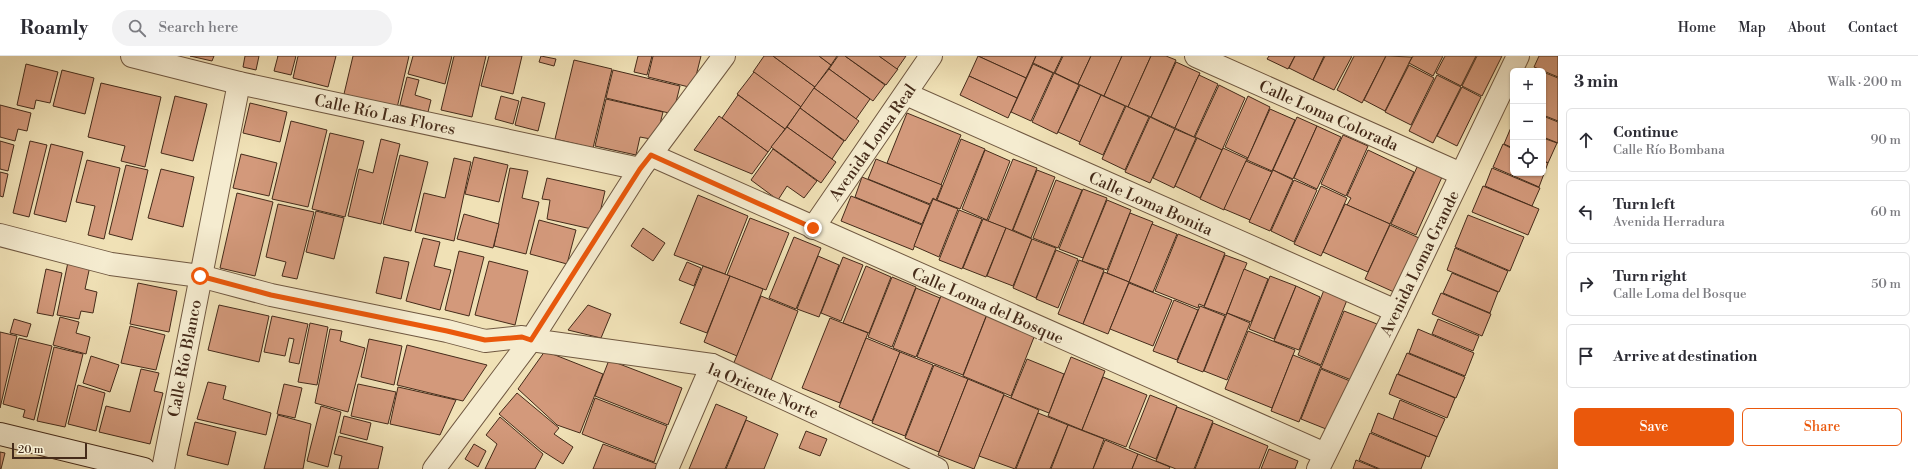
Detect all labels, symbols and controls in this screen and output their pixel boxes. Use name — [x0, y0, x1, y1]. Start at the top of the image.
search box — [112, 10, 392, 46]
text: Roamly — [20, 16, 88, 40]
icon: search — [126, 17, 148, 39]
text: Search here — [158, 18, 238, 37]
text: Home — [1678, 19, 1716, 37]
text: Map — [1738, 19, 1766, 37]
text: About — [1788, 19, 1826, 37]
text: Contact — [1848, 19, 1898, 37]
map controls — [1510, 68, 1546, 176]
button: + — [1510, 68, 1546, 104]
text: 3 min — [1574, 71, 1618, 93]
text: Walk · 200 m — [1828, 74, 1902, 90]
street label: Calle Loma Colorada — [1256, 76, 1402, 156]
street label: Avenida Loma Real — [824, 80, 921, 206]
street label: Calle Río Las Flores — [312, 90, 457, 140]
button: − — [1510, 104, 1546, 140]
text: Continue — [1613, 123, 1678, 142]
icon: ahead — [1575, 129, 1597, 151]
text: 90 m — [1870, 132, 1901, 148]
button: locate — [1510, 140, 1546, 176]
text: Calle Río Bombana — [1613, 142, 1725, 158]
street label: Calle Loma Bonita — [1085, 168, 1217, 241]
street label: Avenida Loma Grande — [1375, 187, 1464, 341]
text: Turn left — [1613, 195, 1675, 214]
icon: left — [1575, 201, 1597, 223]
text: 60 m — [1870, 204, 1901, 220]
text: Avenida Herradura — [1613, 214, 1725, 230]
route end — [804, 219, 822, 237]
street label: Calle Loma del Bosque — [908, 263, 1067, 348]
route start — [191, 267, 209, 285]
text: Turn right — [1613, 267, 1687, 286]
icon: right — [1575, 273, 1597, 295]
text: 50 m — [1871, 276, 1901, 292]
text: Calle Loma del Bosque — [1613, 286, 1747, 302]
street label: Calle Río Blanco — [164, 298, 206, 419]
icon: arrive — [1575, 345, 1597, 367]
text: Arrive at destination — [1613, 347, 1757, 366]
street label: 1a Oriente Norte — [704, 358, 822, 423]
button: Save — [1574, 408, 1734, 446]
button: Share — [1742, 408, 1902, 446]
scale bar — [12, 441, 87, 460]
text: 20 m — [18, 443, 43, 457]

